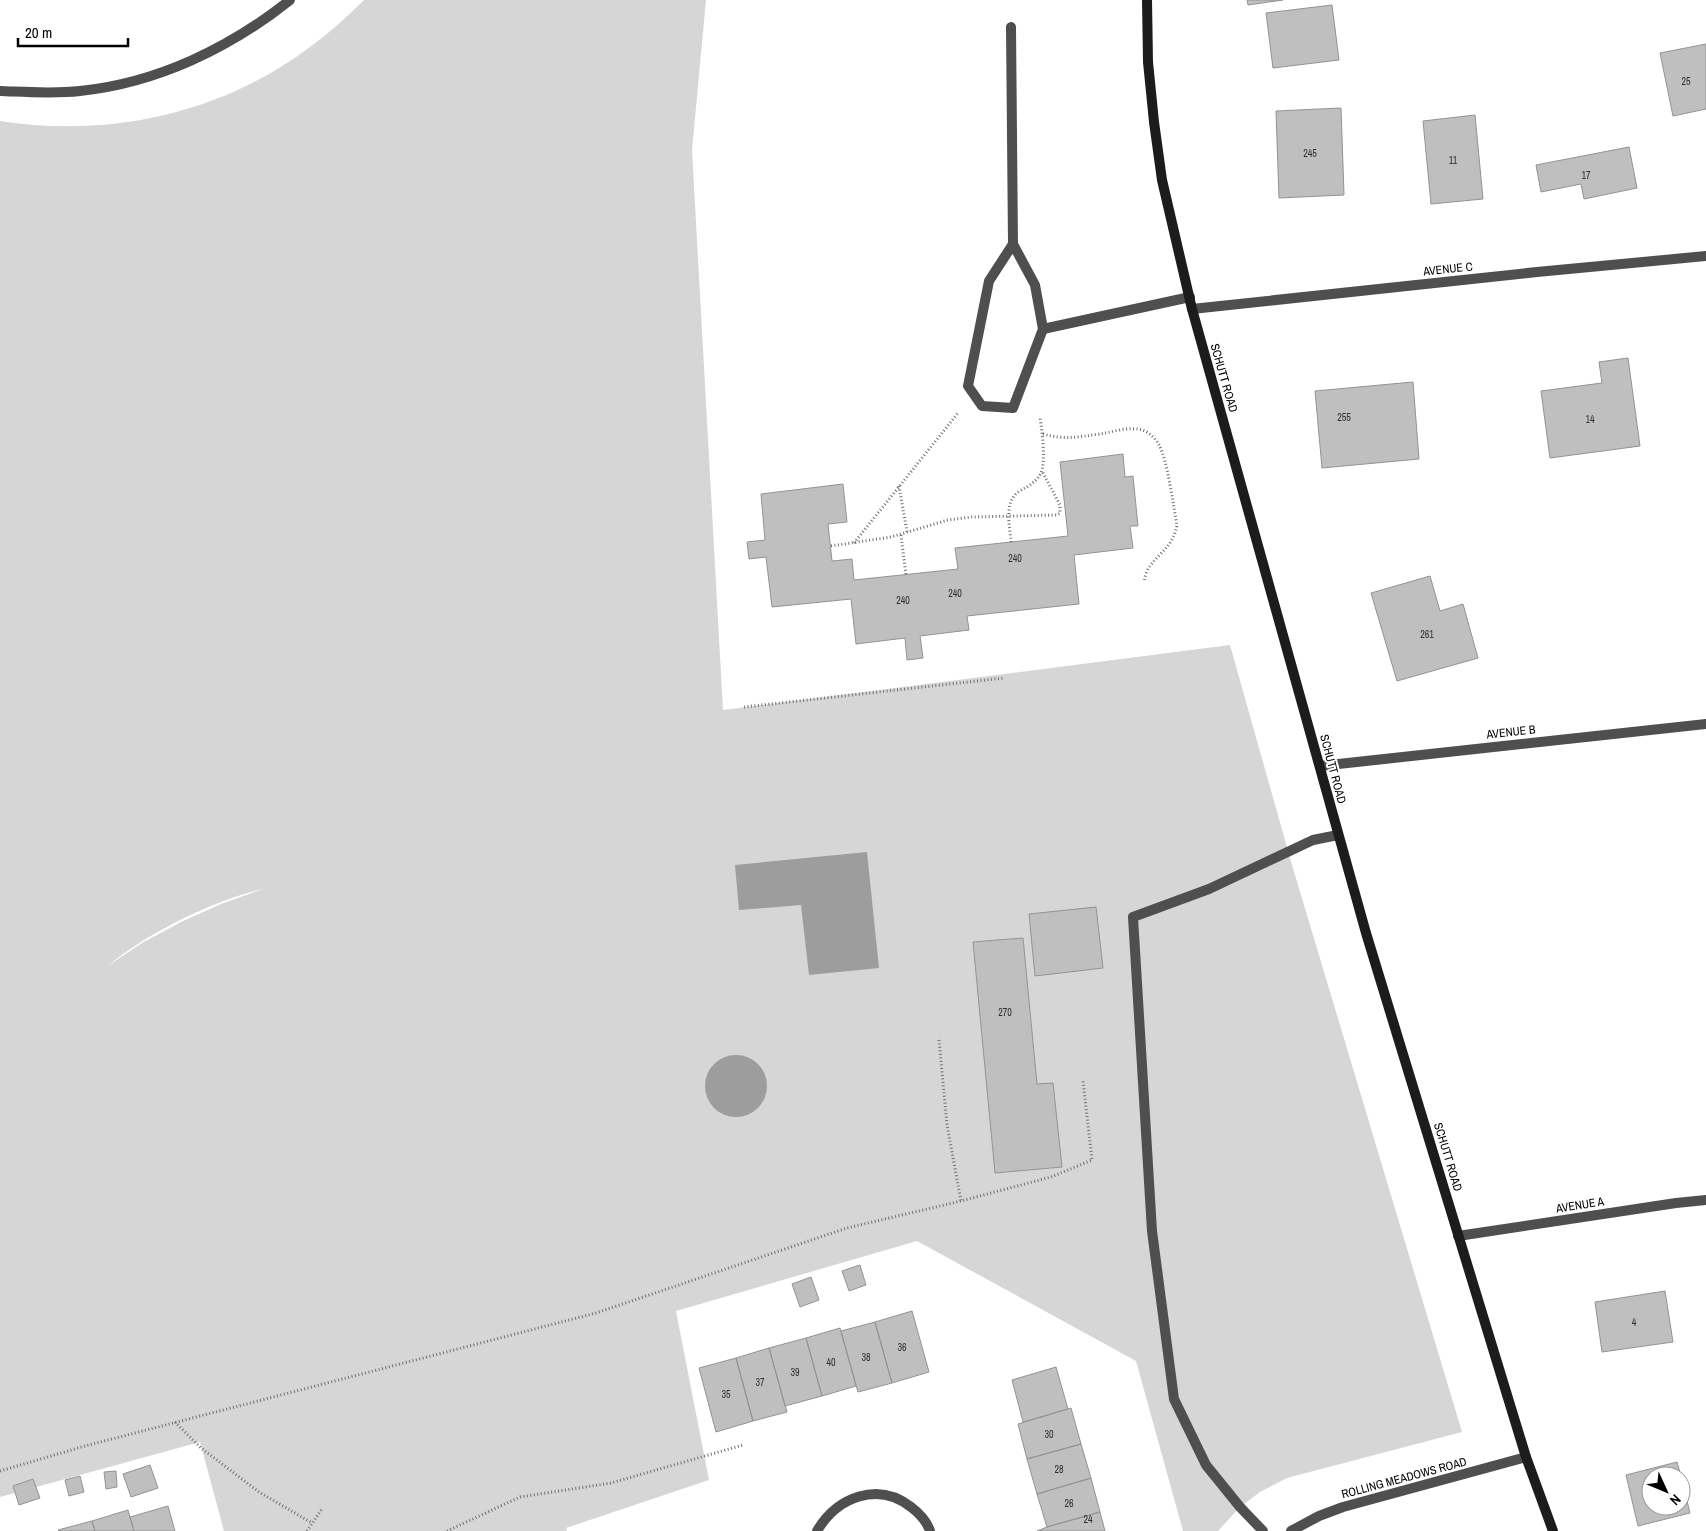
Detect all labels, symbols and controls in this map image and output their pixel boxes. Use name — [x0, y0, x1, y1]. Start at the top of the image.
scale bar — [18, 15, 128, 47]
text: 20 m — [25, 22, 52, 43]
house number: 25 — [1681, 75, 1691, 88]
house number: 245 — [1303, 147, 1317, 160]
house number: 11 — [1449, 154, 1458, 167]
house number: 17 — [1581, 169, 1591, 182]
street label: AVENUE C — [1422, 258, 1473, 280]
street label: SCHUTT ROAD — [1207, 342, 1241, 414]
house number: 255 — [1337, 411, 1351, 424]
house number: 14 — [1585, 413, 1595, 426]
house number: 240 — [1008, 552, 1022, 565]
house number: 240 — [948, 587, 962, 600]
house number: 240 — [896, 594, 910, 607]
house number: 261 — [1420, 628, 1434, 641]
street label: AVENUE B — [1485, 721, 1537, 743]
street label: SCHUTT ROAD — [1316, 733, 1350, 805]
house number: 270 — [998, 1006, 1012, 1019]
street label: SCHUTT ROAD — [1430, 1121, 1466, 1193]
street label: AVENUE A — [1554, 1193, 1606, 1217]
house number: 4 — [1632, 1316, 1637, 1329]
house number: 36 — [897, 1341, 907, 1354]
house number: 38 — [861, 1351, 871, 1364]
house number: 40 — [826, 1356, 836, 1369]
house number: 39 — [790, 1366, 800, 1379]
house number: 37 — [755, 1376, 765, 1389]
house number: 35 — [721, 1388, 731, 1401]
house number: 30 — [1044, 1428, 1054, 1441]
street label: ROLLING MEADOWS ROAD — [1340, 1454, 1468, 1502]
house number: 28 — [1054, 1463, 1064, 1476]
north arrow — [1641, 1466, 1691, 1516]
text: N — [1666, 1491, 1685, 1509]
house number: 26 — [1064, 1497, 1074, 1510]
house number: 24 — [1083, 1513, 1093, 1526]

